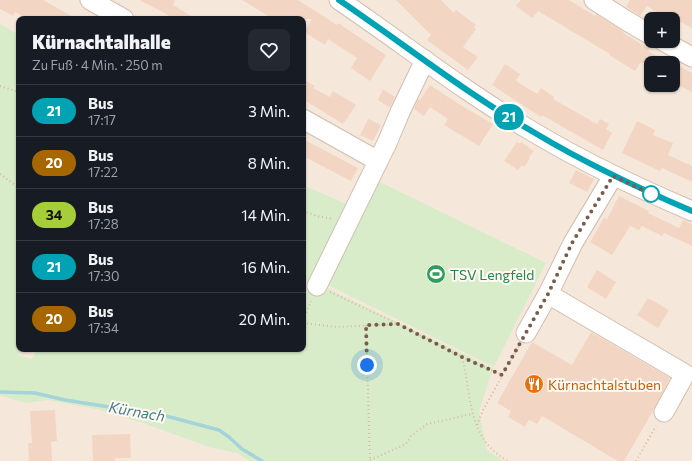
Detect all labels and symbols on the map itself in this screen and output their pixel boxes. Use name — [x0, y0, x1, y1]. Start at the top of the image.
line badge: 21 — [491, 104, 527, 130]
unlabelled marker — [642, 185, 660, 203]
sports icon: TSV Lengfeld — [425, 263, 447, 285]
place label: TSV Lengfeld — [450, 266, 534, 283]
your location — [357, 355, 377, 375]
restaurant icon: Kürnachtalstuben — [523, 373, 545, 395]
place label: Kürnachtalstuben — [548, 376, 661, 393]
water label: Kürnach — [108, 397, 166, 425]

